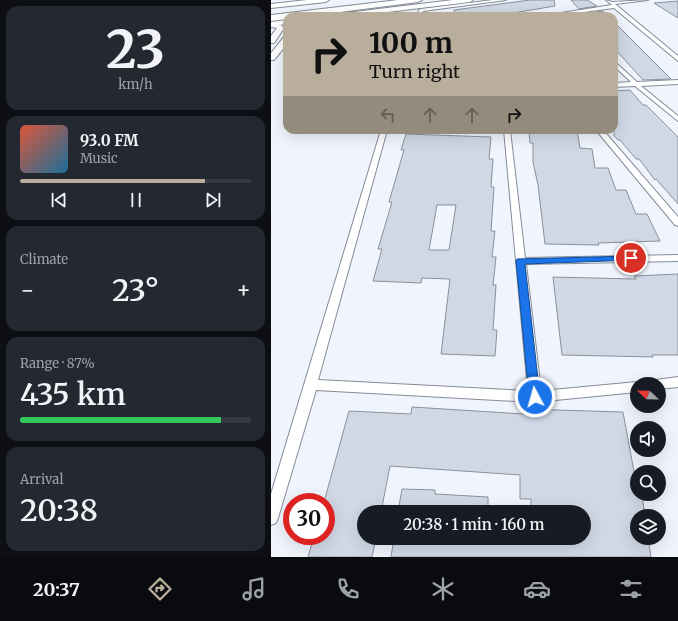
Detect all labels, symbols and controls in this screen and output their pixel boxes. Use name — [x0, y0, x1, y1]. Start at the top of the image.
text: 23 — [106, 17, 165, 82]
text: 100 m — [369, 25, 453, 61]
icon: right — [303, 28, 355, 80]
text: Turn right — [369, 60, 460, 83]
text: km/h — [118, 76, 153, 93]
icon: left — [377, 104, 399, 126]
icon: ahead — [419, 104, 441, 126]
icon: ahead — [461, 104, 483, 126]
icon: right — [503, 104, 525, 126]
text: 93.0 FM — [80, 131, 139, 150]
text: Music — [80, 150, 118, 167]
icon: previous — [48, 189, 70, 211]
icon: pause — [125, 189, 147, 211]
icon: next — [202, 189, 224, 211]
pin — [614, 241, 648, 275]
icon: arrive — [620, 247, 642, 269]
text: Climate — [20, 251, 68, 268]
text: 23° — [112, 271, 159, 309]
text: − — [20, 276, 35, 304]
text: + — [236, 276, 251, 304]
text: Range · 87% — [20, 355, 95, 372]
text: 435 km — [20, 375, 126, 413]
position arrow — [514, 376, 556, 418]
north arrow — [630, 377, 666, 413]
map controls — [630, 377, 666, 545]
button: sound — [630, 421, 666, 457]
button: search — [630, 465, 666, 501]
text: Arrival — [20, 471, 63, 488]
text: 20:38 — [20, 491, 98, 529]
speed limit sign: 30 — [283, 493, 335, 545]
button: layers — [630, 509, 666, 545]
text: 20:38 · 1 min · 160 m — [403, 515, 545, 534]
icon: directions — [146, 575, 174, 603]
icon: music — [240, 575, 268, 603]
icon: phone — [334, 575, 362, 603]
icon: climate — [429, 575, 457, 603]
icon: car — [523, 575, 551, 603]
icon: filters — [617, 575, 645, 603]
text: 20:37 — [33, 578, 80, 601]

